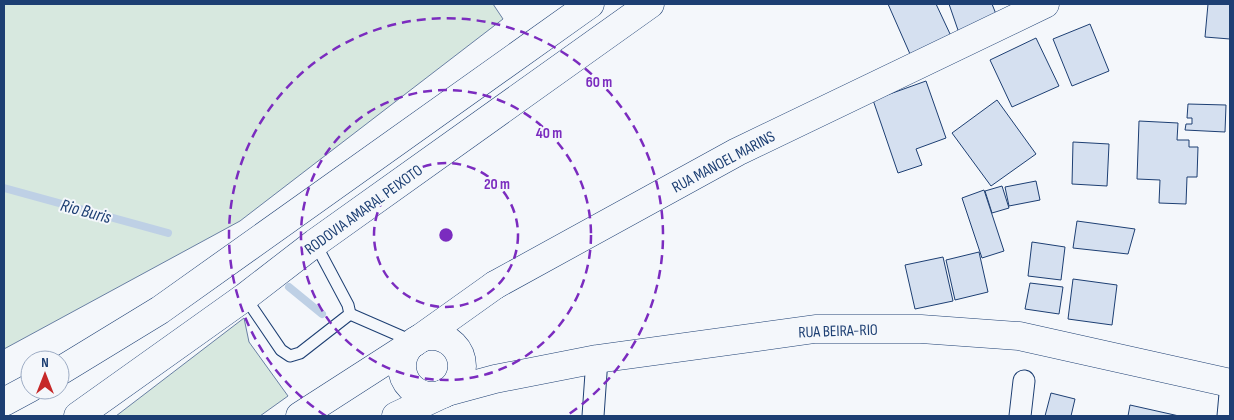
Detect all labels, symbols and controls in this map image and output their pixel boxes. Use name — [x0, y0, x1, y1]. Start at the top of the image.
text: 60 m — [586, 73, 612, 92]
text: 40 m — [536, 124, 562, 143]
street label: RUA MANOEL MARINS — [669, 127, 779, 197]
street label: RODOVIA AMARAL PEIXOTO — [301, 161, 427, 259]
text: 20 m — [484, 175, 510, 194]
water label: Rio Buris — [58, 195, 114, 228]
centre of rings — [437, 226, 455, 244]
street label: RUA BEIRA-RIO — [798, 321, 878, 342]
north arrow — [20, 350, 70, 400]
text: N — [41, 354, 49, 371]

